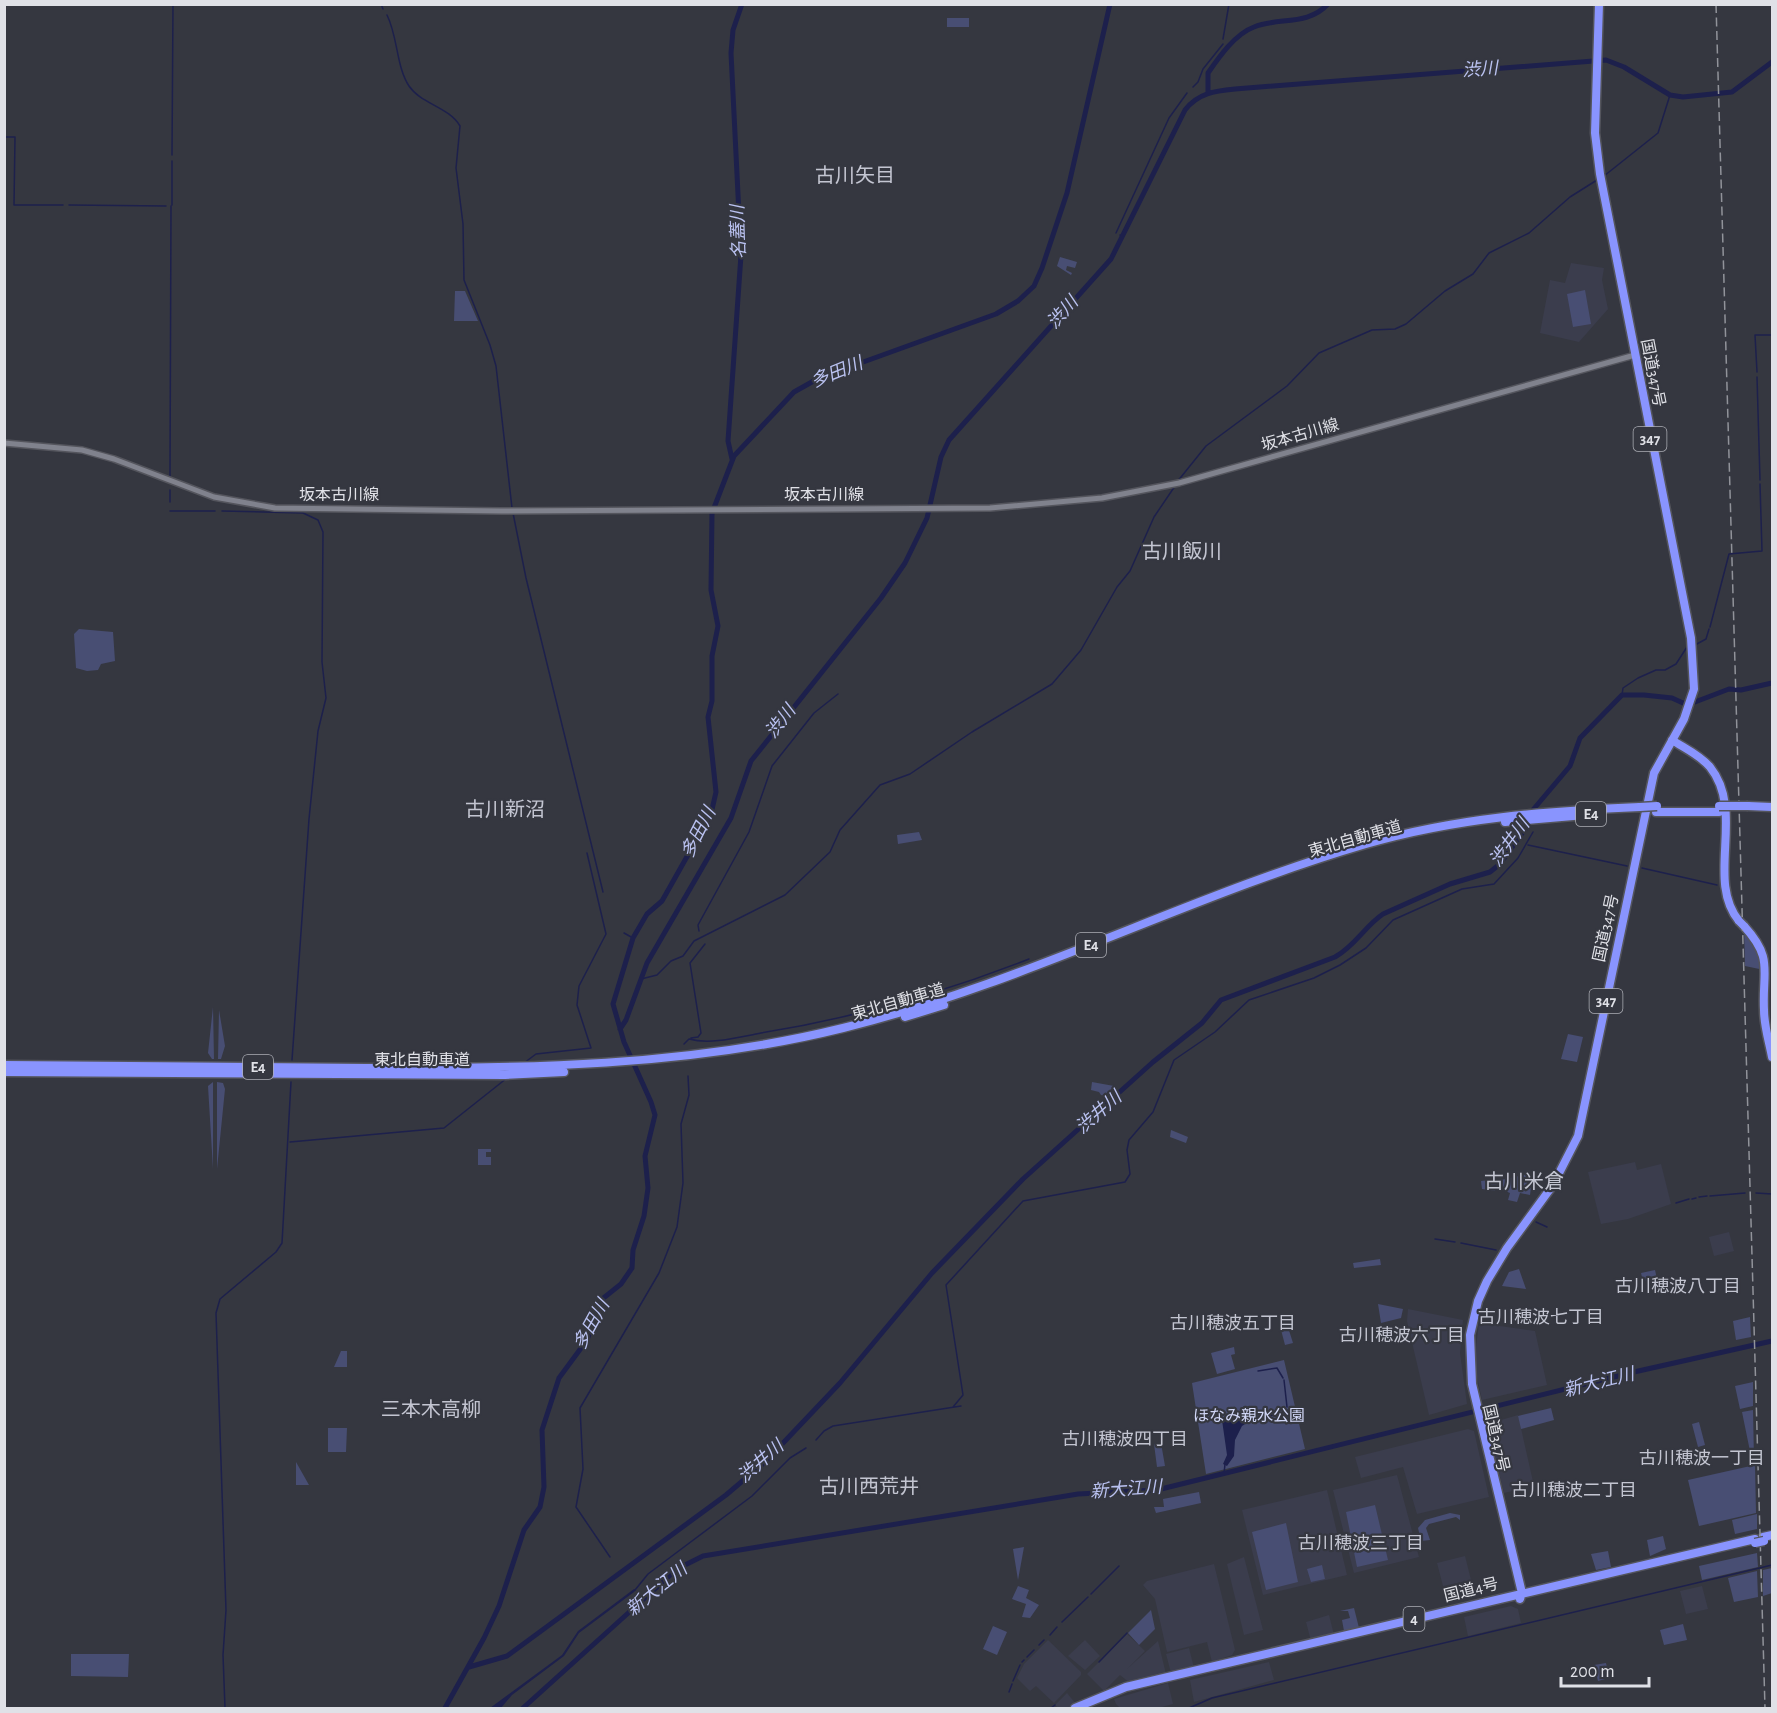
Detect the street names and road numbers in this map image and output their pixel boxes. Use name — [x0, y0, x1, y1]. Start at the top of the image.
street label: 国道347号 — [1639, 337, 1668, 408]
street label: 坂本古川線 — [1259, 415, 1341, 454]
road number: 347 — [1634, 427, 1666, 451]
street label: 坂本古川線 — [299, 486, 379, 503]
street label: 坂本古川線 — [784, 486, 864, 503]
road number: E4 — [1576, 802, 1606, 826]
street label: 東北自動車道 — [1306, 817, 1403, 860]
street label: 国道347号 — [1590, 892, 1621, 963]
road number: E4 — [1076, 933, 1106, 957]
street label: 東北自動車道 — [849, 980, 946, 1023]
road number: 347 — [1590, 989, 1622, 1013]
street label: 東北自動車道 — [374, 1051, 470, 1068]
road number: E4 — [243, 1055, 273, 1079]
street label: 国道347号 — [1480, 1402, 1513, 1473]
street label: 国道4号 — [1442, 1575, 1500, 1605]
road number: 4 — [1404, 1607, 1424, 1631]

